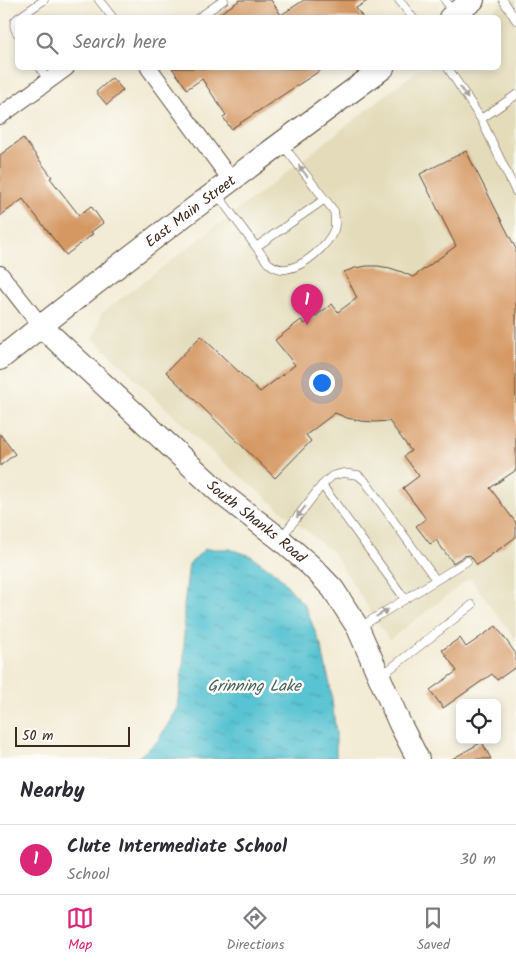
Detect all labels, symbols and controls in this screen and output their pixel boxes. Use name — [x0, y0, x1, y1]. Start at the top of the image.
search box — [15, 15, 501, 70]
text: Search here — [73, 28, 167, 58]
icon: search — [33, 29, 61, 57]
one-way arrow — [459, 87, 469, 100]
one-way arrow — [298, 164, 308, 178]
street label: East Main Street — [140, 170, 242, 254]
pin: 1 — [291, 284, 323, 325]
your location — [309, 370, 335, 396]
street label: South Shanks Road — [200, 475, 312, 570]
one-way arrow — [296, 505, 306, 519]
one-way arrow — [375, 609, 388, 618]
water label: Grinning Lake — [207, 674, 302, 699]
map controls — [456, 699, 501, 744]
button: locate — [456, 699, 501, 744]
scale bar — [15, 724, 130, 747]
text: 50 m — [22, 725, 53, 747]
text: Nearby — [20, 775, 85, 808]
text: Clute Intermediate School — [67, 832, 287, 862]
text: 1 — [34, 847, 38, 872]
text: 30 m — [460, 847, 496, 872]
text: School — [67, 862, 110, 887]
tab: Map — [66, 904, 94, 956]
tab: Directions — [226, 904, 284, 956]
tab: Saved — [417, 904, 450, 956]

